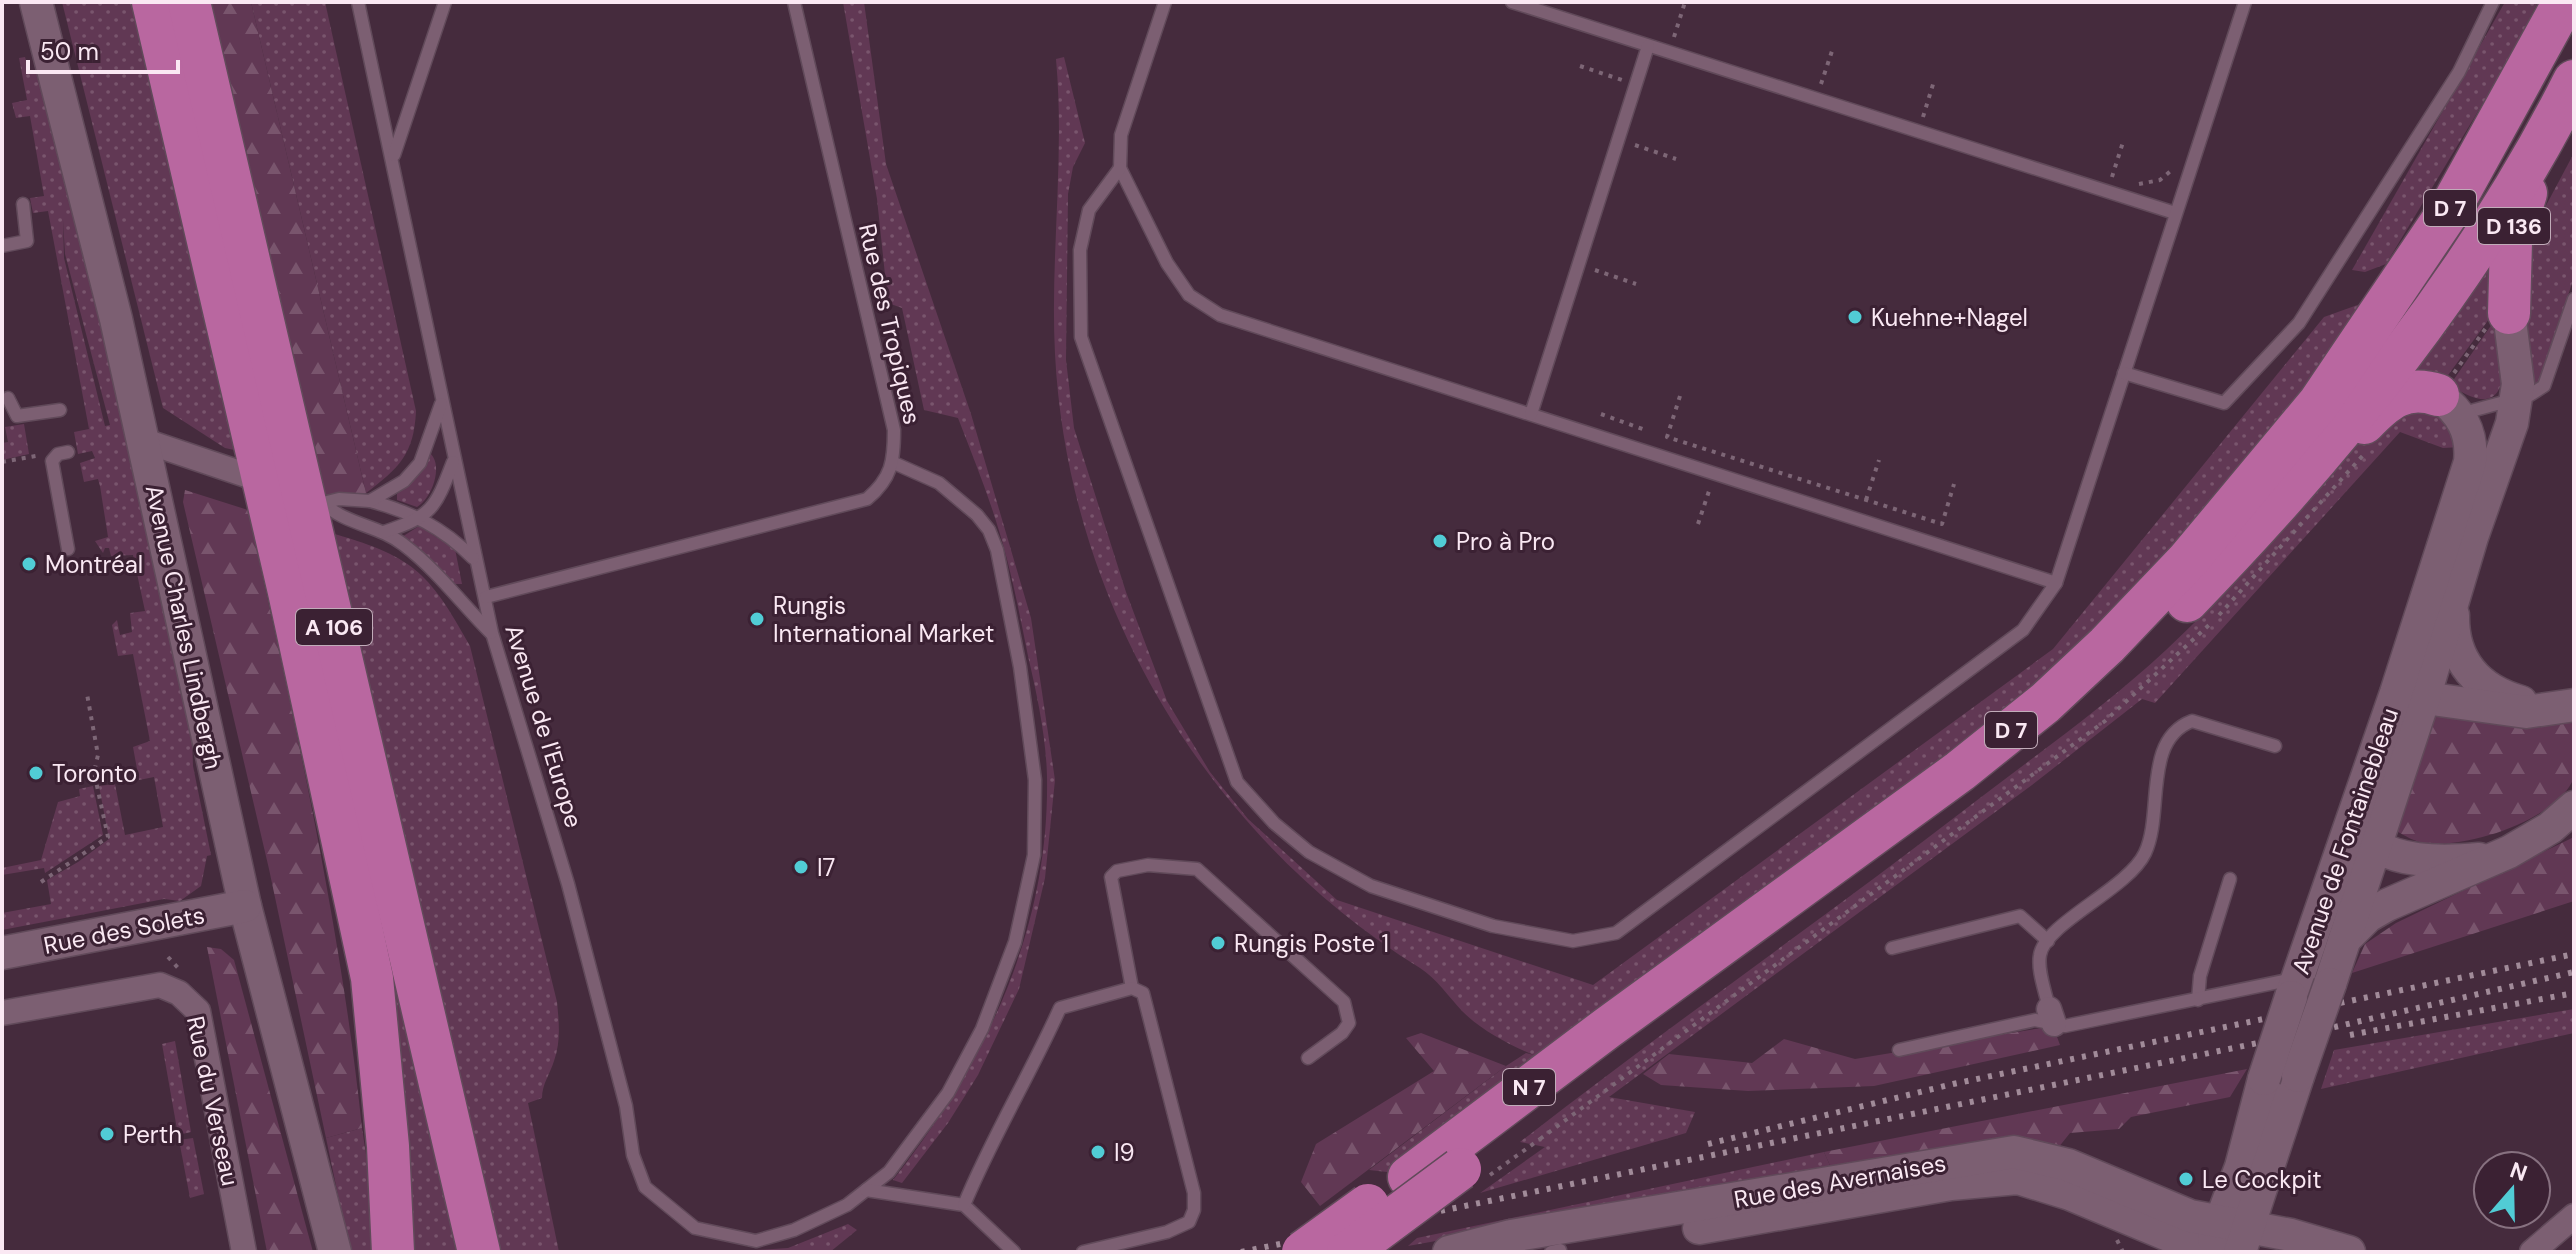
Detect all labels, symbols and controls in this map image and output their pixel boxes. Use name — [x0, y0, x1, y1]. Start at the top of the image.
scale bar — [28, 24, 178, 74]
text: 50 m — [40, 36, 99, 67]
road number: D 7 — [2424, 190, 2476, 226]
road number: D 136 — [2478, 208, 2550, 244]
street label: Rue des Tropiques — [852, 221, 928, 427]
place label: Kuehne+Nagel — [1871, 302, 2028, 333]
marker: Kuehne+Nagel — [1846, 308, 1864, 326]
street label: Avenue Charles Lindbergh — [139, 482, 229, 772]
place label: Pro à Pro — [1456, 526, 1555, 557]
marker: Pro à Pro — [1431, 532, 1449, 550]
place label: Montréal — [45, 549, 143, 580]
marker: Montréal — [20, 555, 38, 573]
place label: Rungis International Market — [773, 590, 994, 649]
road number: A 106 — [296, 609, 372, 645]
marker: Rungis International Market — [748, 610, 766, 628]
street label: Avenue de l'Europe — [498, 621, 590, 831]
street label: Avenue de Fontainebleau — [2285, 704, 2405, 978]
road number: D 7 — [1985, 712, 2037, 748]
place label: Toronto — [52, 758, 137, 789]
marker: Toronto — [27, 764, 45, 782]
place label: I7 — [817, 852, 835, 883]
marker: I7 — [792, 858, 810, 876]
street label: Rue des Solets — [41, 899, 207, 961]
place label: Rungis Poste 1 — [1234, 928, 1389, 959]
marker: Rungis Poste 1 — [1209, 934, 1227, 952]
street label: Rue du Verseau — [180, 1013, 246, 1189]
road number: N 7 — [1503, 1069, 1555, 1105]
place label: Perth — [123, 1119, 182, 1150]
marker: Perth — [98, 1125, 116, 1143]
place label: I9 — [1114, 1137, 1135, 1168]
marker: I9 — [1089, 1143, 1107, 1161]
street label: Rue des Avernaises — [1732, 1147, 1948, 1215]
north arrow — [2472, 1150, 2552, 1230]
text: N — [2506, 1155, 2531, 1188]
place label: Le Cockpit — [2202, 1164, 2322, 1195]
marker: Le Cockpit — [2177, 1170, 2195, 1188]

